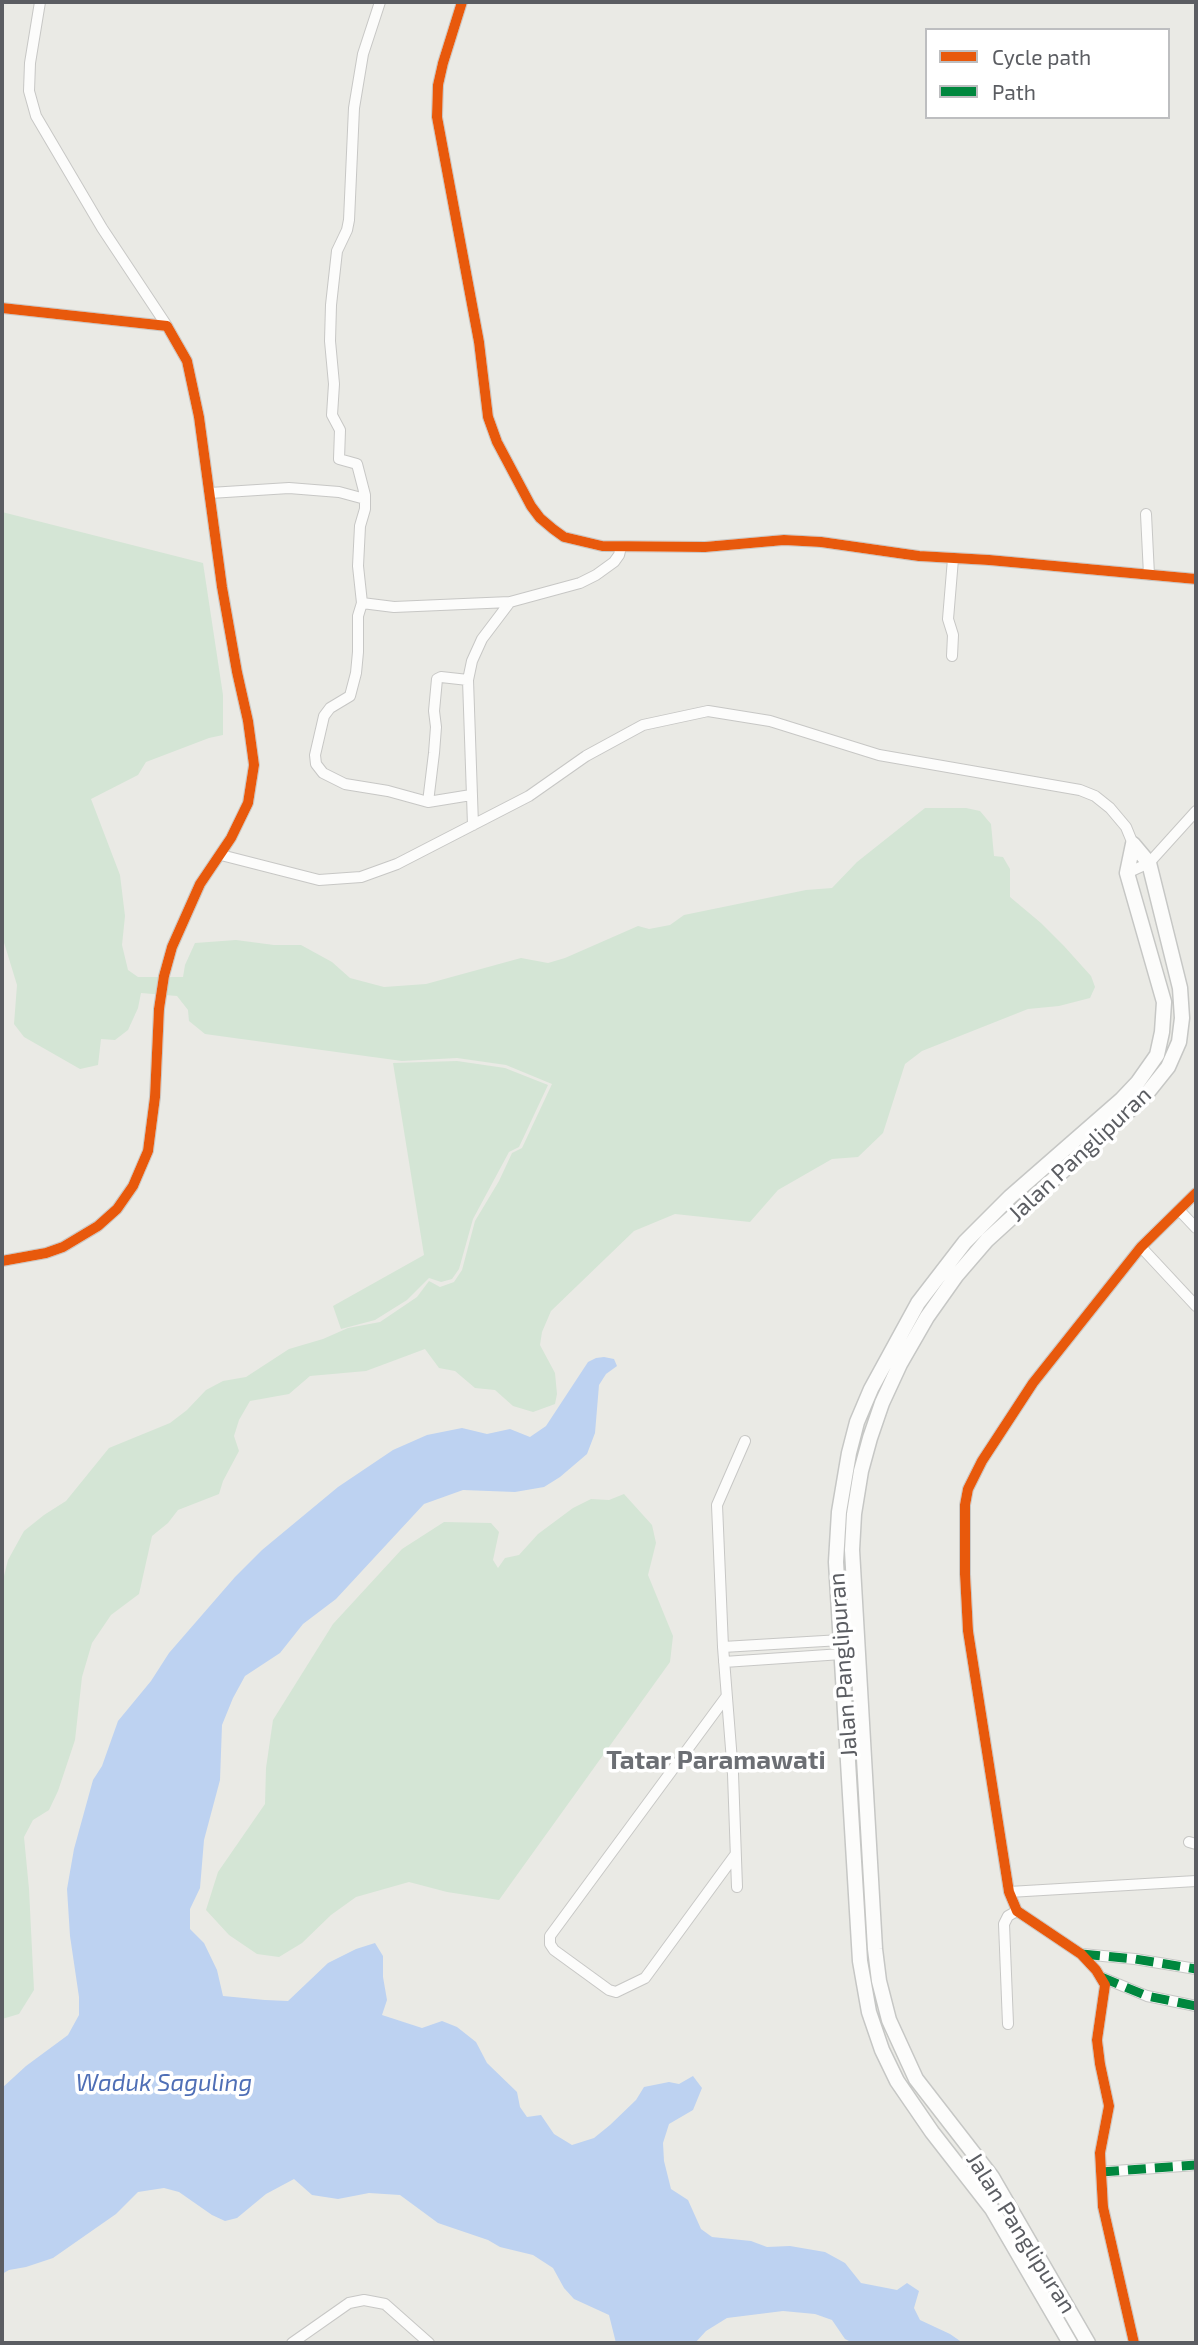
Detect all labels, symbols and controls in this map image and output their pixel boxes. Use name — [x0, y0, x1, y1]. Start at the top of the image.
legend — [925, 28, 1170, 119]
text: Cycle path — [992, 44, 1091, 69]
text: Path — [992, 79, 1036, 104]
street label: Jalan Panglipuran — [1003, 1081, 1157, 1227]
street label: Jalan Panglipuran — [823, 1572, 863, 1758]
district label: Tatar Paramawati — [606, 1744, 826, 1776]
water label: Waduk Saguling — [76, 2069, 252, 2097]
street label: Jalan Panglipuran — [960, 2147, 1082, 2319]

